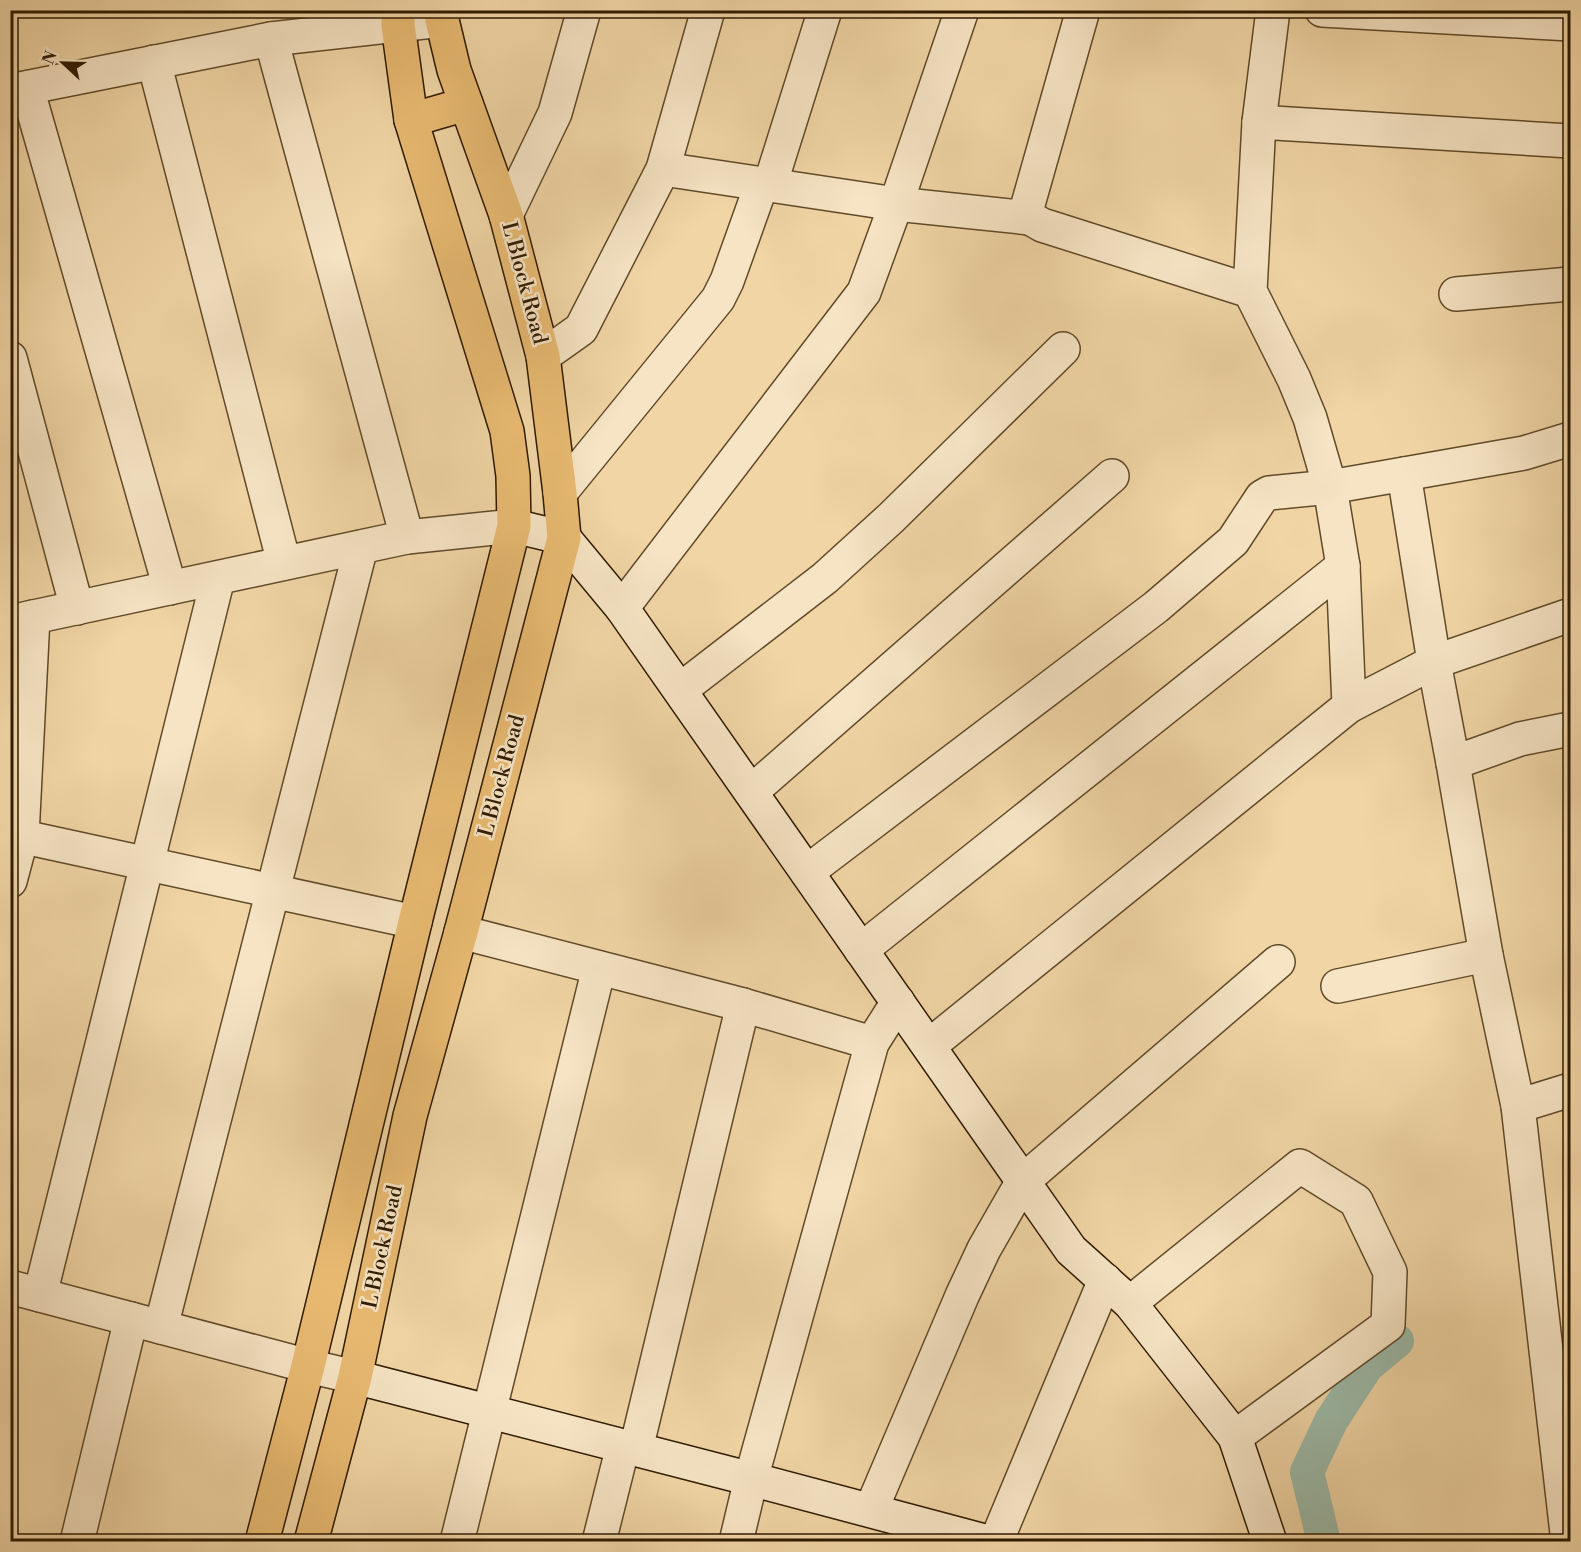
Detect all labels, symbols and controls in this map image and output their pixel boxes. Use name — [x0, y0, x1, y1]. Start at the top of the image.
north arrow — [33, 33, 93, 93]
text: N — [38, 48, 62, 67]
street label: L Block Road — [495, 219, 553, 347]
street label: L Block Road — [473, 712, 531, 840]
street label: L Block Road — [357, 1183, 409, 1311]

